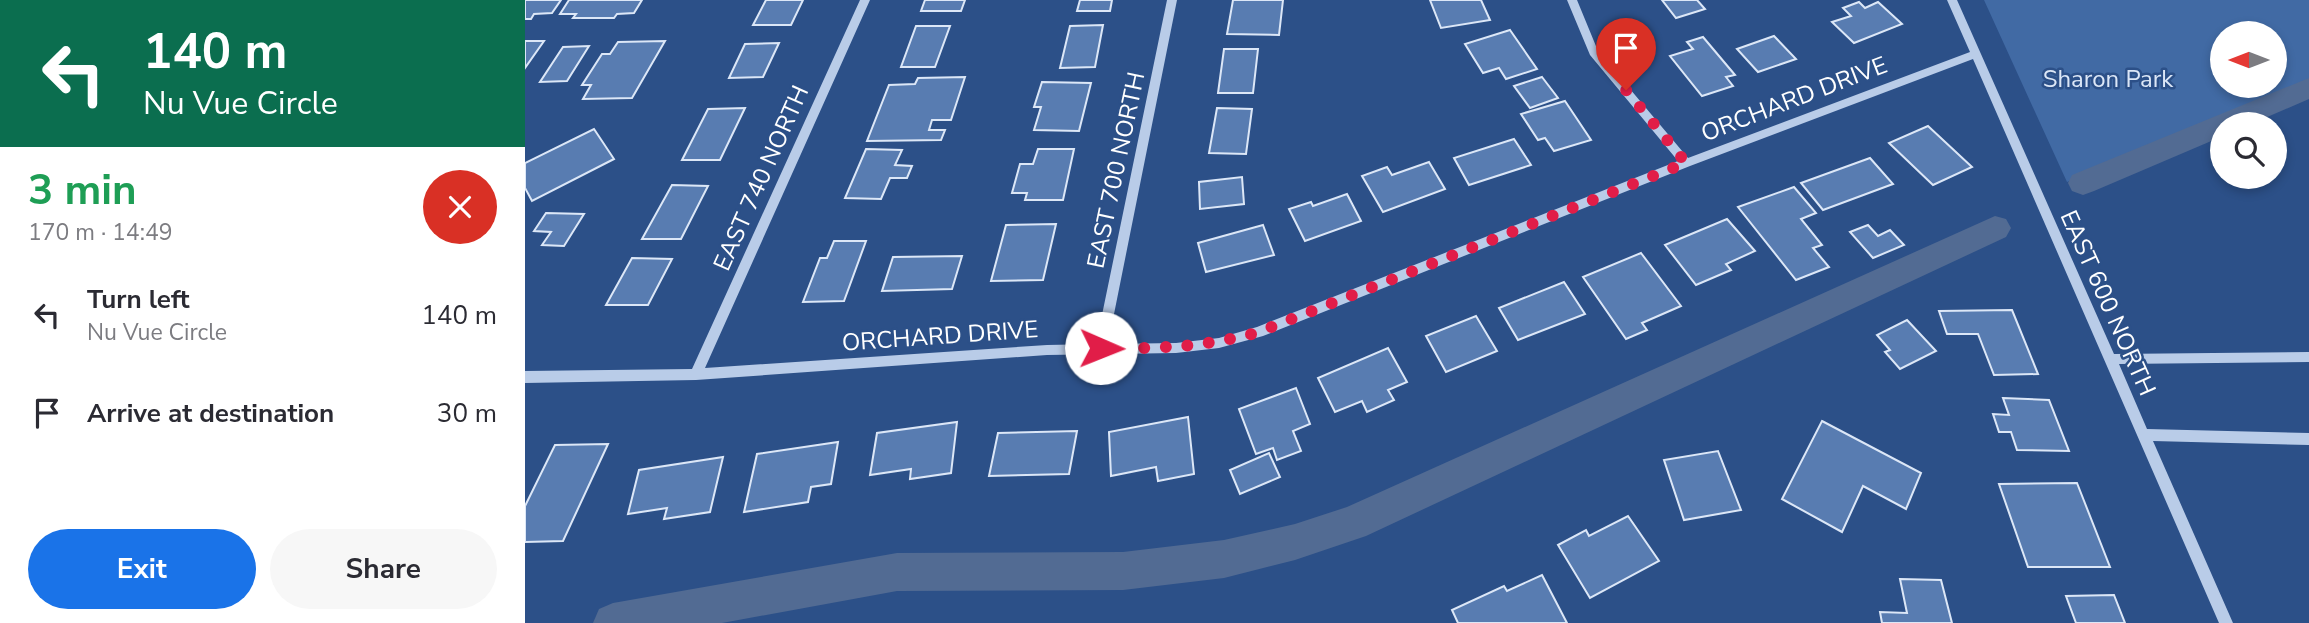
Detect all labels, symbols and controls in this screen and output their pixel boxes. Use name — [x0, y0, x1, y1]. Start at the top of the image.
text: 140 m — [143, 18, 287, 85]
pin — [1596, 18, 1656, 90]
north arrow — [2210, 21, 2287, 98]
map controls — [2210, 21, 2287, 189]
icon: left — [28, 28, 119, 119]
icon: arrive — [1607, 29, 1645, 67]
street label: ORCHARD DRIVE — [1696, 49, 1892, 149]
park label: Sharon Park — [2043, 63, 2174, 95]
street label: EAST 700 NORTH — [1080, 69, 1152, 271]
street label: EAST 740 NORTH — [706, 80, 816, 276]
text: Nu Vue Circle — [143, 82, 338, 125]
button: search — [2210, 112, 2287, 189]
text: 3 min — [28, 162, 137, 219]
button: close — [423, 170, 497, 244]
street label: EAST 600 NORTH — [2053, 205, 2163, 401]
text: 170 m · 14:49 — [28, 217, 173, 248]
text: Turn left — [87, 282, 190, 317]
icon: left — [28, 296, 66, 334]
text: 140 m — [421, 298, 497, 333]
position arrow — [1064, 311, 1138, 385]
street label: ORCHARD DRIVE — [841, 313, 1039, 359]
text: Nu Vue Circle — [87, 317, 227, 348]
icon: arrive — [28, 394, 66, 432]
text: Arrive at destination — [87, 396, 334, 431]
text: 30 m — [437, 396, 497, 431]
button: Exit — [28, 529, 256, 609]
button: Share — [270, 529, 497, 609]

